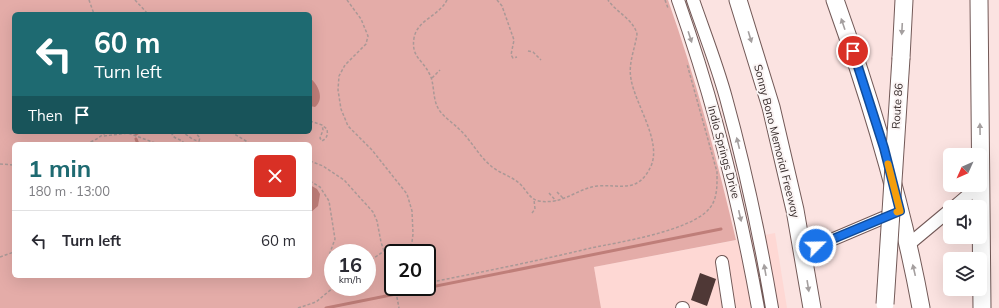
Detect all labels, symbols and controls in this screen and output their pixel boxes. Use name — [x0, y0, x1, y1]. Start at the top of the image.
one-way arrow — [840, 17, 846, 29]
one-way arrow — [899, 23, 906, 35]
text: 60 m — [94, 25, 160, 60]
icon: left — [28, 28, 80, 80]
one-way arrow — [687, 31, 693, 43]
one-way arrow — [747, 31, 753, 43]
pin — [836, 34, 870, 68]
icon: arrive — [842, 40, 864, 62]
text: Turn left — [94, 60, 162, 83]
street label: Sonny Bono Memorial Freeway — [751, 63, 803, 219]
street label: Route 86 — [888, 82, 906, 129]
icon: arrive — [71, 104, 93, 126]
street label: Indio Springs Drive — [705, 104, 743, 200]
text: Then — [28, 106, 63, 125]
one-way arrow — [977, 122, 983, 135]
one-way arrow — [734, 136, 740, 149]
north arrow — [943, 148, 987, 192]
map controls — [943, 148, 987, 296]
text: 1 min — [28, 153, 91, 183]
button: close — [254, 155, 296, 197]
text: 180 m · 13:00 — [28, 183, 110, 199]
button: sound — [943, 200, 987, 244]
one-way arrow — [738, 210, 744, 222]
position arrow — [795, 225, 837, 267]
icon: left — [28, 230, 50, 252]
text: Turn left — [62, 231, 121, 250]
text: 60 m — [261, 231, 296, 250]
speed limit sign: 20 — [384, 244, 436, 296]
text: 16 — [338, 252, 362, 277]
button: layers — [943, 252, 987, 296]
one-way arrow — [762, 263, 768, 276]
one-way arrow — [910, 264, 916, 276]
text: km/h — [339, 273, 361, 286]
one-way arrow — [805, 280, 811, 292]

